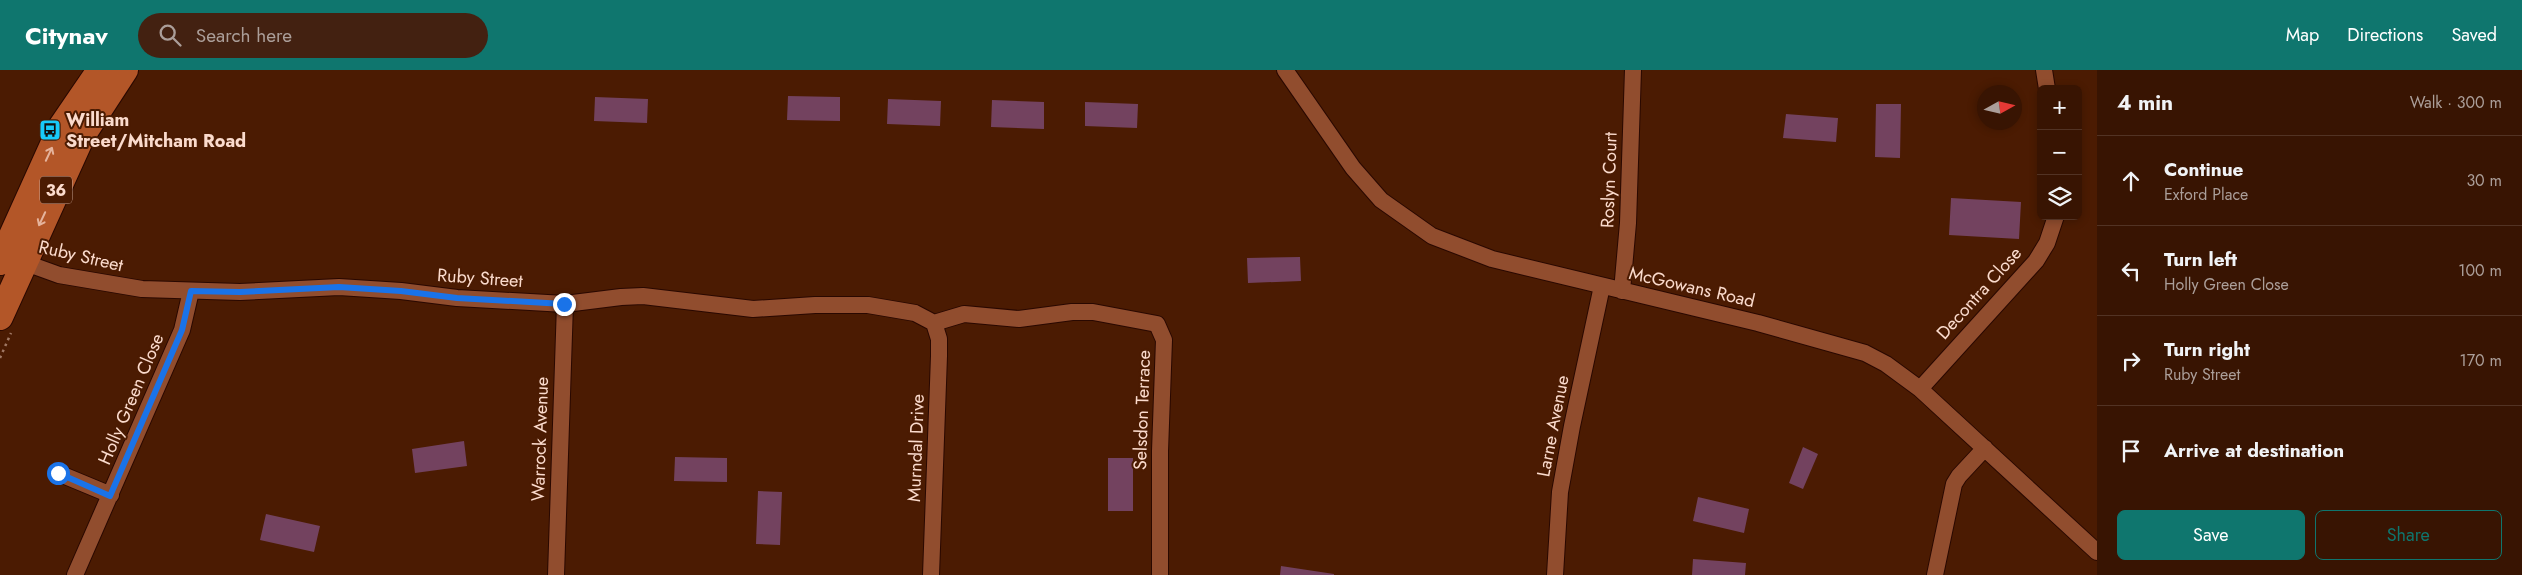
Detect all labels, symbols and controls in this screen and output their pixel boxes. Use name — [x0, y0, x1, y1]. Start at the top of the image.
search box — [138, 13, 488, 58]
text: Citynav — [25, 18, 108, 53]
icon: search — [156, 21, 184, 49]
text: Search here — [196, 22, 292, 49]
text: Map — [2286, 22, 2319, 48]
text: Directions — [2347, 22, 2423, 48]
text: Saved — [2451, 22, 2497, 48]
north arrow — [1977, 85, 2022, 130]
map controls — [2037, 85, 2082, 220]
button: + — [2037, 85, 2082, 130]
text: 4 min — [2117, 88, 2173, 118]
text: Walk · 300 m — [2410, 91, 2502, 114]
place label: William Street/Mitcham Road — [66, 107, 246, 154]
bus stop icon: William Street/Mitcham Road — [38, 118, 62, 142]
button: − — [2037, 130, 2082, 175]
street label: Roslyn Court — [1594, 131, 1624, 229]
one-way arrow — [45, 147, 54, 162]
text: Continue — [2164, 156, 2243, 183]
icon: ahead — [2117, 167, 2145, 195]
text: 30 m — [2466, 169, 2502, 192]
button: layers — [2037, 175, 2082, 220]
road number: 36 — [40, 176, 72, 204]
text: Exford Place — [2164, 183, 2248, 206]
one-way arrow — [37, 211, 47, 226]
street label: Ruby Street — [36, 234, 126, 278]
street label: Decontra Close — [1930, 241, 2028, 345]
text: Turn left — [2164, 246, 2237, 273]
icon: left — [2117, 257, 2145, 285]
text: 100 m — [2458, 259, 2502, 282]
street label: McGowans Road — [1626, 260, 1758, 314]
street label: Ruby Street — [436, 262, 524, 294]
text: Holly Green Close — [2164, 273, 2289, 296]
route end — [553, 293, 576, 316]
street label: Holly Green Close — [92, 329, 170, 469]
text: Turn right — [2164, 336, 2250, 363]
icon: right — [2117, 347, 2145, 375]
street label: Selsdon Terrace — [1127, 349, 1157, 471]
text: 170 m — [2460, 349, 2502, 372]
text: Ruby Street — [2164, 363, 2240, 386]
street label: Larne Avenue — [1530, 373, 1576, 479]
street label: Warrock Avenue — [525, 376, 555, 502]
street label: Murndal Drive — [901, 394, 931, 502]
icon: arrive — [2117, 437, 2145, 465]
text: Arrive at destination — [2164, 437, 2344, 464]
route start — [47, 462, 70, 485]
button: Save — [2117, 510, 2305, 560]
button: Share — [2315, 510, 2502, 560]

